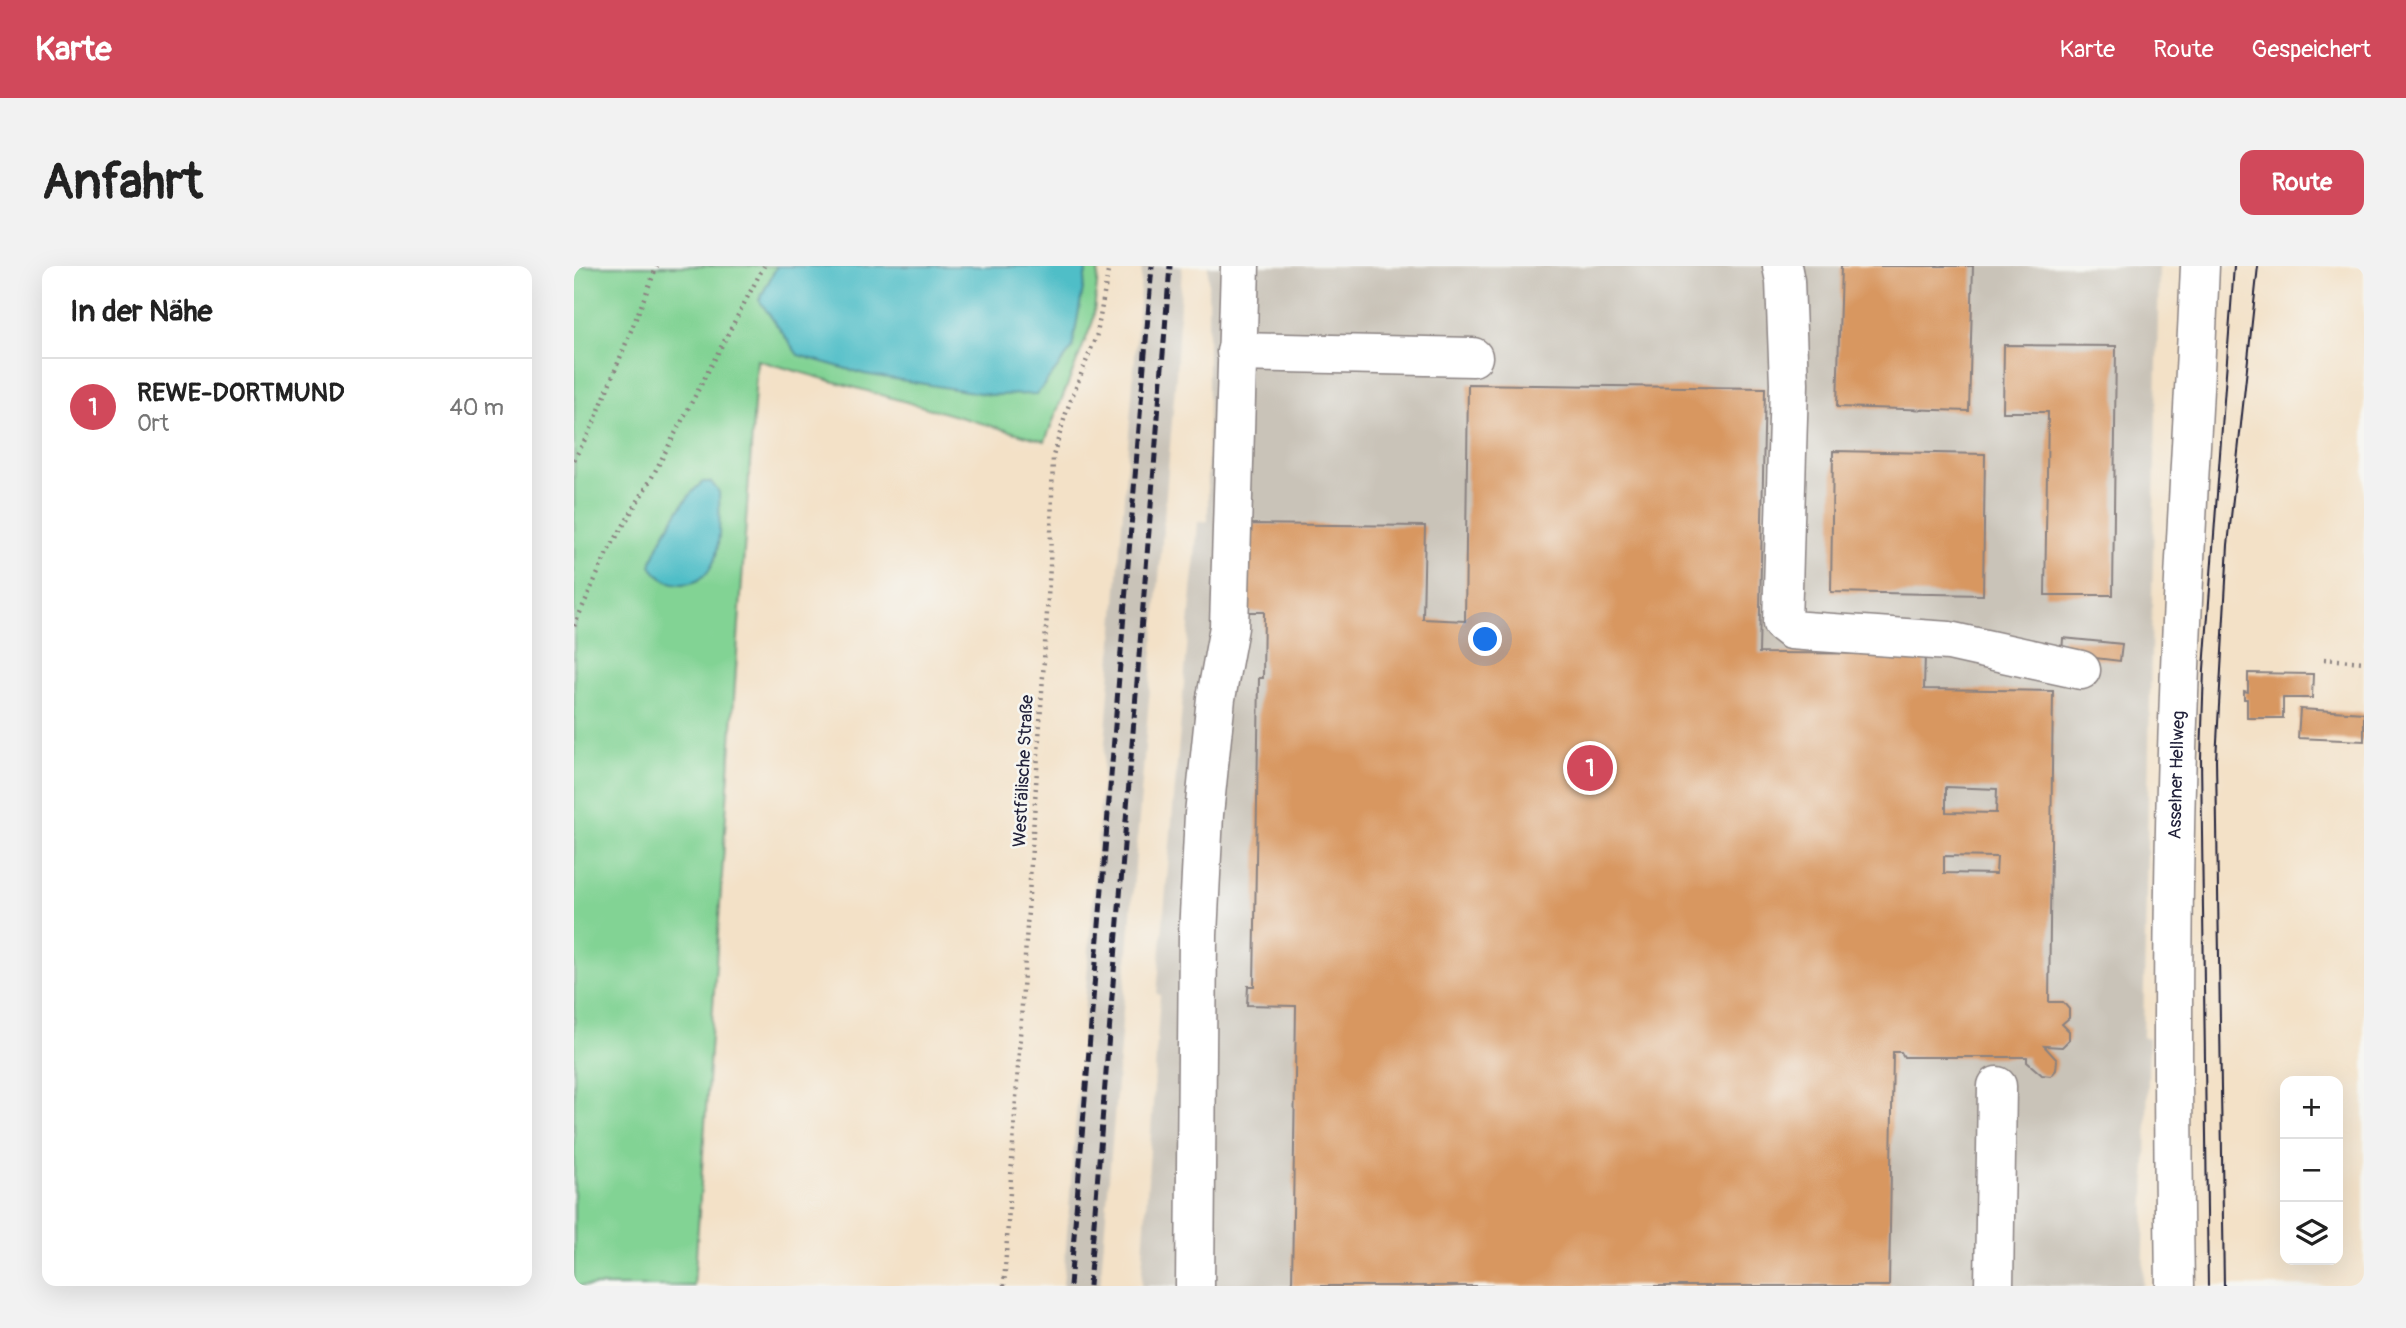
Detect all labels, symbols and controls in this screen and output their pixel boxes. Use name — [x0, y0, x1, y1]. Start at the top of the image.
text: Karte — [35, 29, 112, 70]
text: Karte — [2059, 35, 2115, 64]
text: Route — [2153, 35, 2214, 64]
text: Gespeichert — [2252, 35, 2371, 64]
button: Route — [2240, 150, 2364, 215]
text: Anfahrt — [42, 152, 202, 213]
text: In der Nähe — [70, 293, 212, 330]
text: REWE-DORTMUND — [137, 377, 344, 409]
text: 1 — [89, 393, 98, 422]
text: 40 m — [450, 393, 504, 422]
text: Ort — [137, 409, 169, 438]
your location — [1468, 622, 1502, 656]
street label: Westfälische Straße — [1008, 694, 1039, 848]
street label: Asselner Hellweg — [2164, 710, 2190, 840]
pin: 1 — [1567, 742, 1613, 794]
map controls — [2280, 1076, 2343, 1265]
button: + — [2280, 1076, 2343, 1139]
button: − — [2280, 1139, 2343, 1202]
button: layers — [2280, 1202, 2343, 1265]

